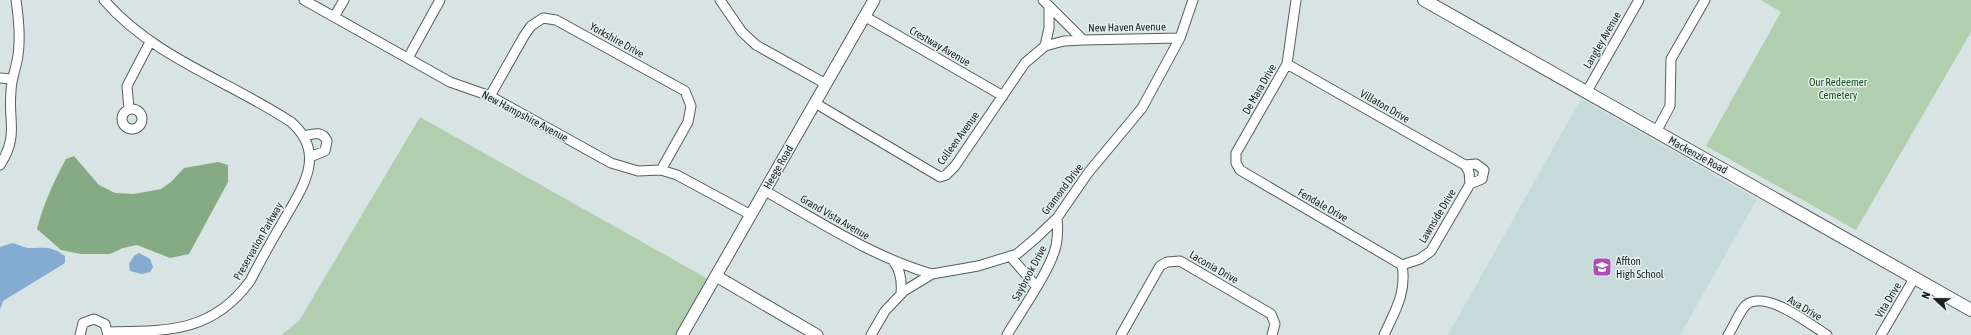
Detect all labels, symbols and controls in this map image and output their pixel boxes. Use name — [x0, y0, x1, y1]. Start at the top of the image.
street label: Langley Avenue — [1581, 9, 1623, 71]
street label: Yorkshire Drive — [588, 20, 646, 60]
street label: New Haven Avenue — [1088, 20, 1166, 34]
street label: Crestway Avenue — [907, 24, 973, 68]
street label: De Mara Drive — [1240, 62, 1278, 116]
park label: Our Redeemer Cemetery — [1809, 76, 1868, 101]
street label: Villaton Drive — [1358, 87, 1412, 125]
street label: New Hampshire Avenue — [480, 88, 570, 144]
street label: Colleen Avenue — [935, 109, 981, 167]
street label: Mackenzie Road — [1666, 134, 1730, 176]
street label: Heege Road — [761, 143, 795, 191]
street label: Gramond Drive — [1039, 161, 1085, 217]
street label: Fendale Drive — [1296, 186, 1350, 224]
street label: Lawnside Drive — [1416, 187, 1458, 245]
street label: Grand Vista Avenue — [798, 192, 872, 242]
street label: Preservation Parkway — [231, 200, 285, 282]
street label: Saybrook Drive — [1009, 243, 1049, 303]
street label: Laconia Drive — [1187, 248, 1241, 286]
place label: Affton High School — [1616, 255, 1664, 280]
school or university icon: Affton High School — [1591, 256, 1613, 278]
north arrow — [1915, 279, 1955, 319]
street label: Vita Drive — [1873, 280, 1903, 320]
text: N — [1919, 290, 1933, 301]
street label: Ava Drive — [1786, 293, 1824, 323]

